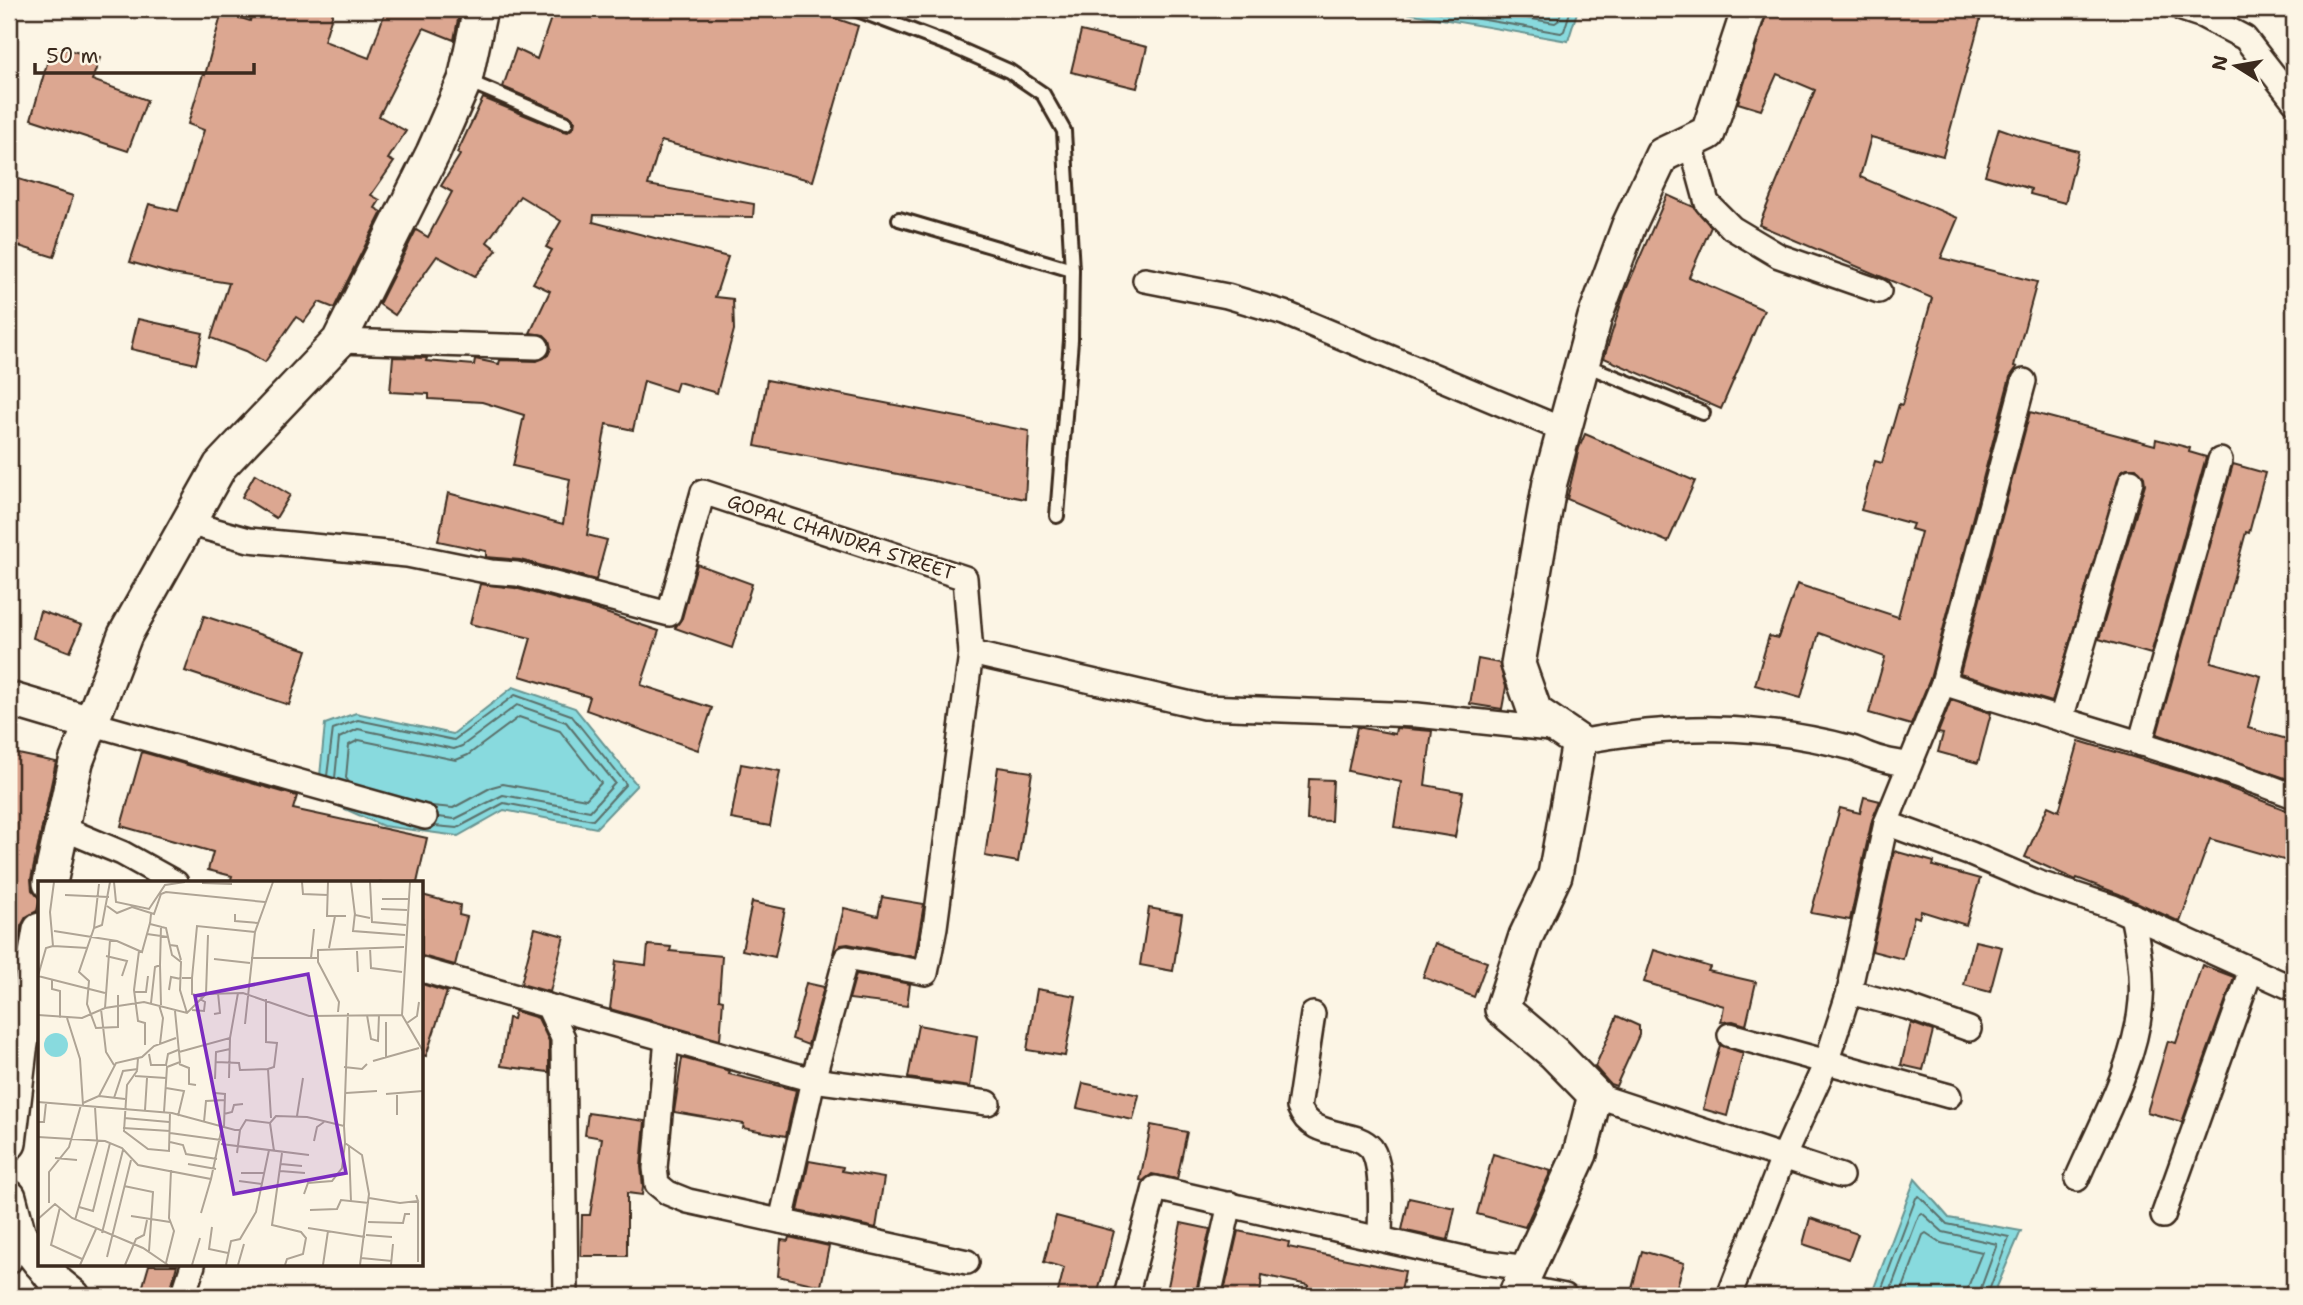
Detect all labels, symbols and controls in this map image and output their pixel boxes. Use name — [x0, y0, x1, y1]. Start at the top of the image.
scale bar — [35, 32, 254, 76]
north arrow — [2202, 32, 2272, 102]
text: 50 m — [46, 42, 99, 70]
text: N — [2206, 53, 2234, 73]
street label: GOPAL CHANDRA STREET — [724, 488, 958, 586]
inset map — [38, 881, 424, 1266]

